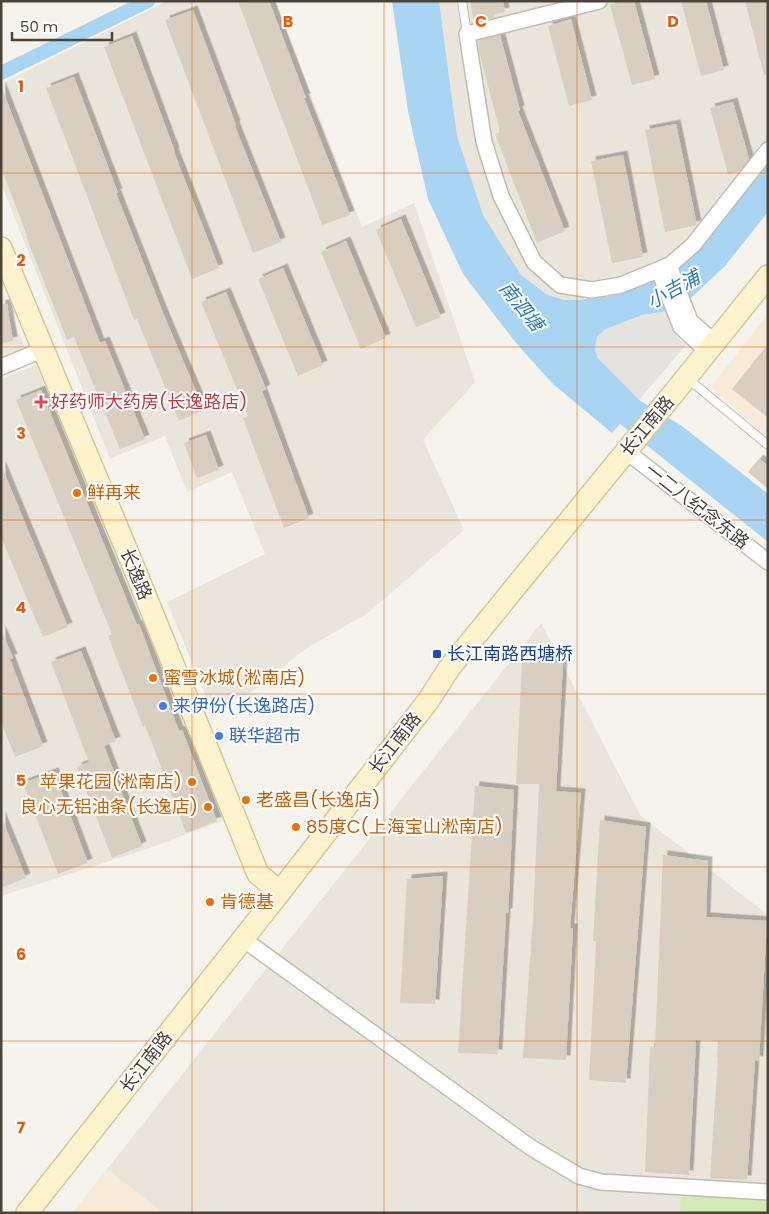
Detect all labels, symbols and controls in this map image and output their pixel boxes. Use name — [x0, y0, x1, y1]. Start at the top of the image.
scale bar — [12, 10, 112, 42]
text: B — [283, 10, 293, 33]
text: C — [475, 10, 487, 33]
text: D — [667, 10, 679, 33]
text: 50 m — [20, 16, 58, 37]
text: 1 — [18, 75, 24, 98]
text: 2 — [16, 249, 26, 272]
water label: 小吉浦 — [642, 262, 707, 315]
water label: 南泗塘 — [493, 276, 552, 339]
place label: 好药师大药房(长逸路店) — [51, 389, 247, 414]
street label: 长江南路 — [614, 390, 679, 461]
marker: 好药师大药房(长逸路店) — [35, 396, 47, 408]
text: 3 — [16, 422, 26, 445]
street label: 一二八纪念东路 — [640, 457, 755, 554]
place label: 鲜再来 — [87, 480, 141, 505]
marker: 鲜再来 — [71, 487, 83, 499]
street label: 长逸路 — [115, 544, 158, 604]
text: 4 — [16, 596, 27, 619]
place label: 长江南路西塘桥 — [447, 641, 573, 666]
marker: 长江南路西塘桥 — [431, 648, 443, 660]
place label: 蜜雪冰城(淞南店) — [163, 665, 305, 690]
marker: 蜜雪冰城(淞南店) — [147, 672, 159, 684]
place label: 来伊份(长逸路店) — [173, 693, 315, 718]
marker: 来伊份(长逸路店) — [157, 700, 169, 712]
street label: 长江南路 — [363, 707, 427, 779]
place label: 联华超市 — [229, 723, 301, 748]
marker: 联华超市 — [213, 730, 225, 742]
text: 5 — [16, 769, 26, 792]
place label: 苹果花园(淞南店) — [40, 769, 182, 794]
marker: 苹果花园(淞南店) — [186, 776, 198, 788]
place label: 老盛昌(长逸店) — [256, 787, 380, 812]
place label: 良心无铝油条(长逸店) — [20, 794, 198, 819]
marker: 老盛昌(长逸店) — [240, 794, 252, 806]
marker: 良心无铝油条(长逸店) — [202, 801, 214, 813]
place label: 85度C(上海宝山淞南店) — [306, 814, 503, 839]
marker: 85度C(上海宝山淞南店) — [290, 821, 302, 833]
place label: 肯德基 — [220, 889, 274, 914]
marker: 肯德基 — [204, 896, 216, 908]
text: 6 — [16, 943, 26, 966]
street label: 长江南路 — [114, 1026, 178, 1098]
text: 7 — [17, 1116, 26, 1139]

